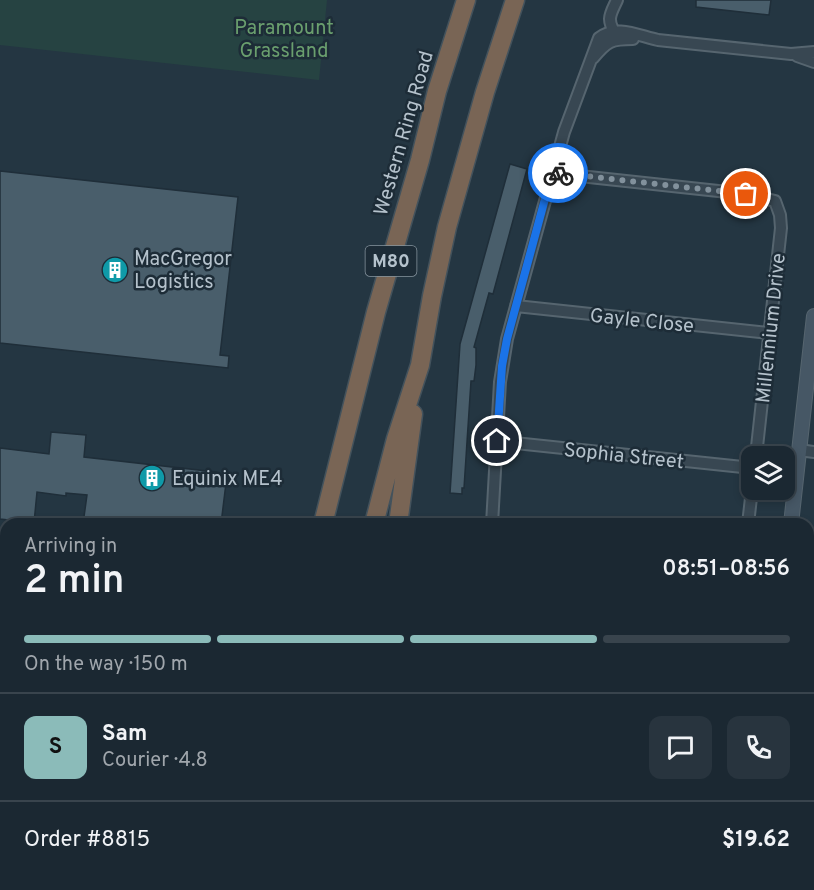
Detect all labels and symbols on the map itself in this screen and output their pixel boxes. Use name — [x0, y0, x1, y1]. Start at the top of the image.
park label: Paramount Grassland — [234, 16, 334, 65]
street label: Western Ring Road — [369, 48, 441, 219]
courier — [528, 143, 588, 203]
pin — [720, 168, 771, 219]
road number: M80 — [366, 246, 416, 276]
place label: MacGregor Logistics — [134, 247, 232, 296]
street label: Millennium Drive — [751, 252, 793, 405]
building icon: MacGregor Logistics — [100, 255, 130, 285]
street label: Gayle Close — [588, 304, 695, 340]
pin — [471, 415, 522, 466]
street label: Sophia Street — [562, 438, 685, 476]
building icon: Equinix ME4 — [137, 463, 167, 493]
place label: Equinix ME4 — [172, 467, 283, 493]

